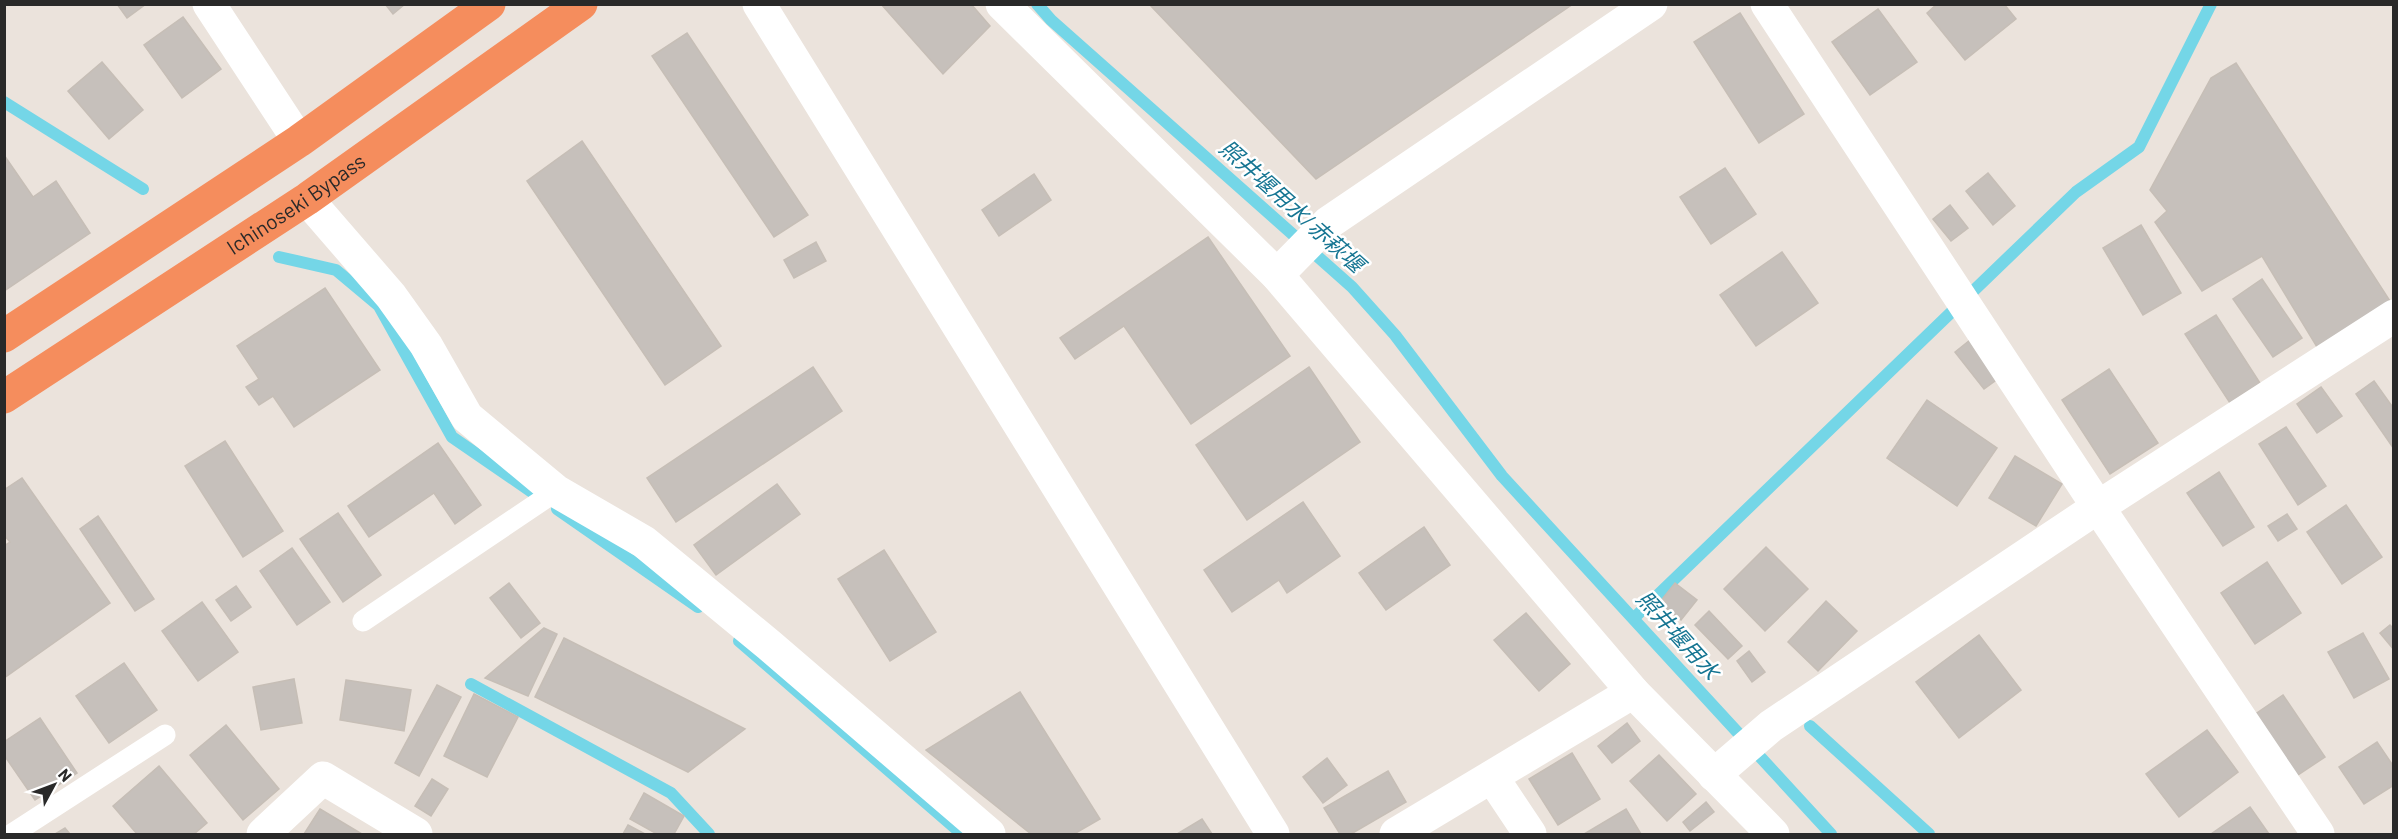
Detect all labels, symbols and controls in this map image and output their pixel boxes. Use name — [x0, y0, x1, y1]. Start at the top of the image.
water label: 照井堰用水/赤萩堰 — [1215, 134, 1373, 279]
street label: Ichinoseki Bypass — [221, 148, 370, 259]
water label: 照井堰用水 — [1632, 585, 1727, 685]
north arrow — [24, 755, 84, 815]
text: N — [55, 765, 76, 785]

